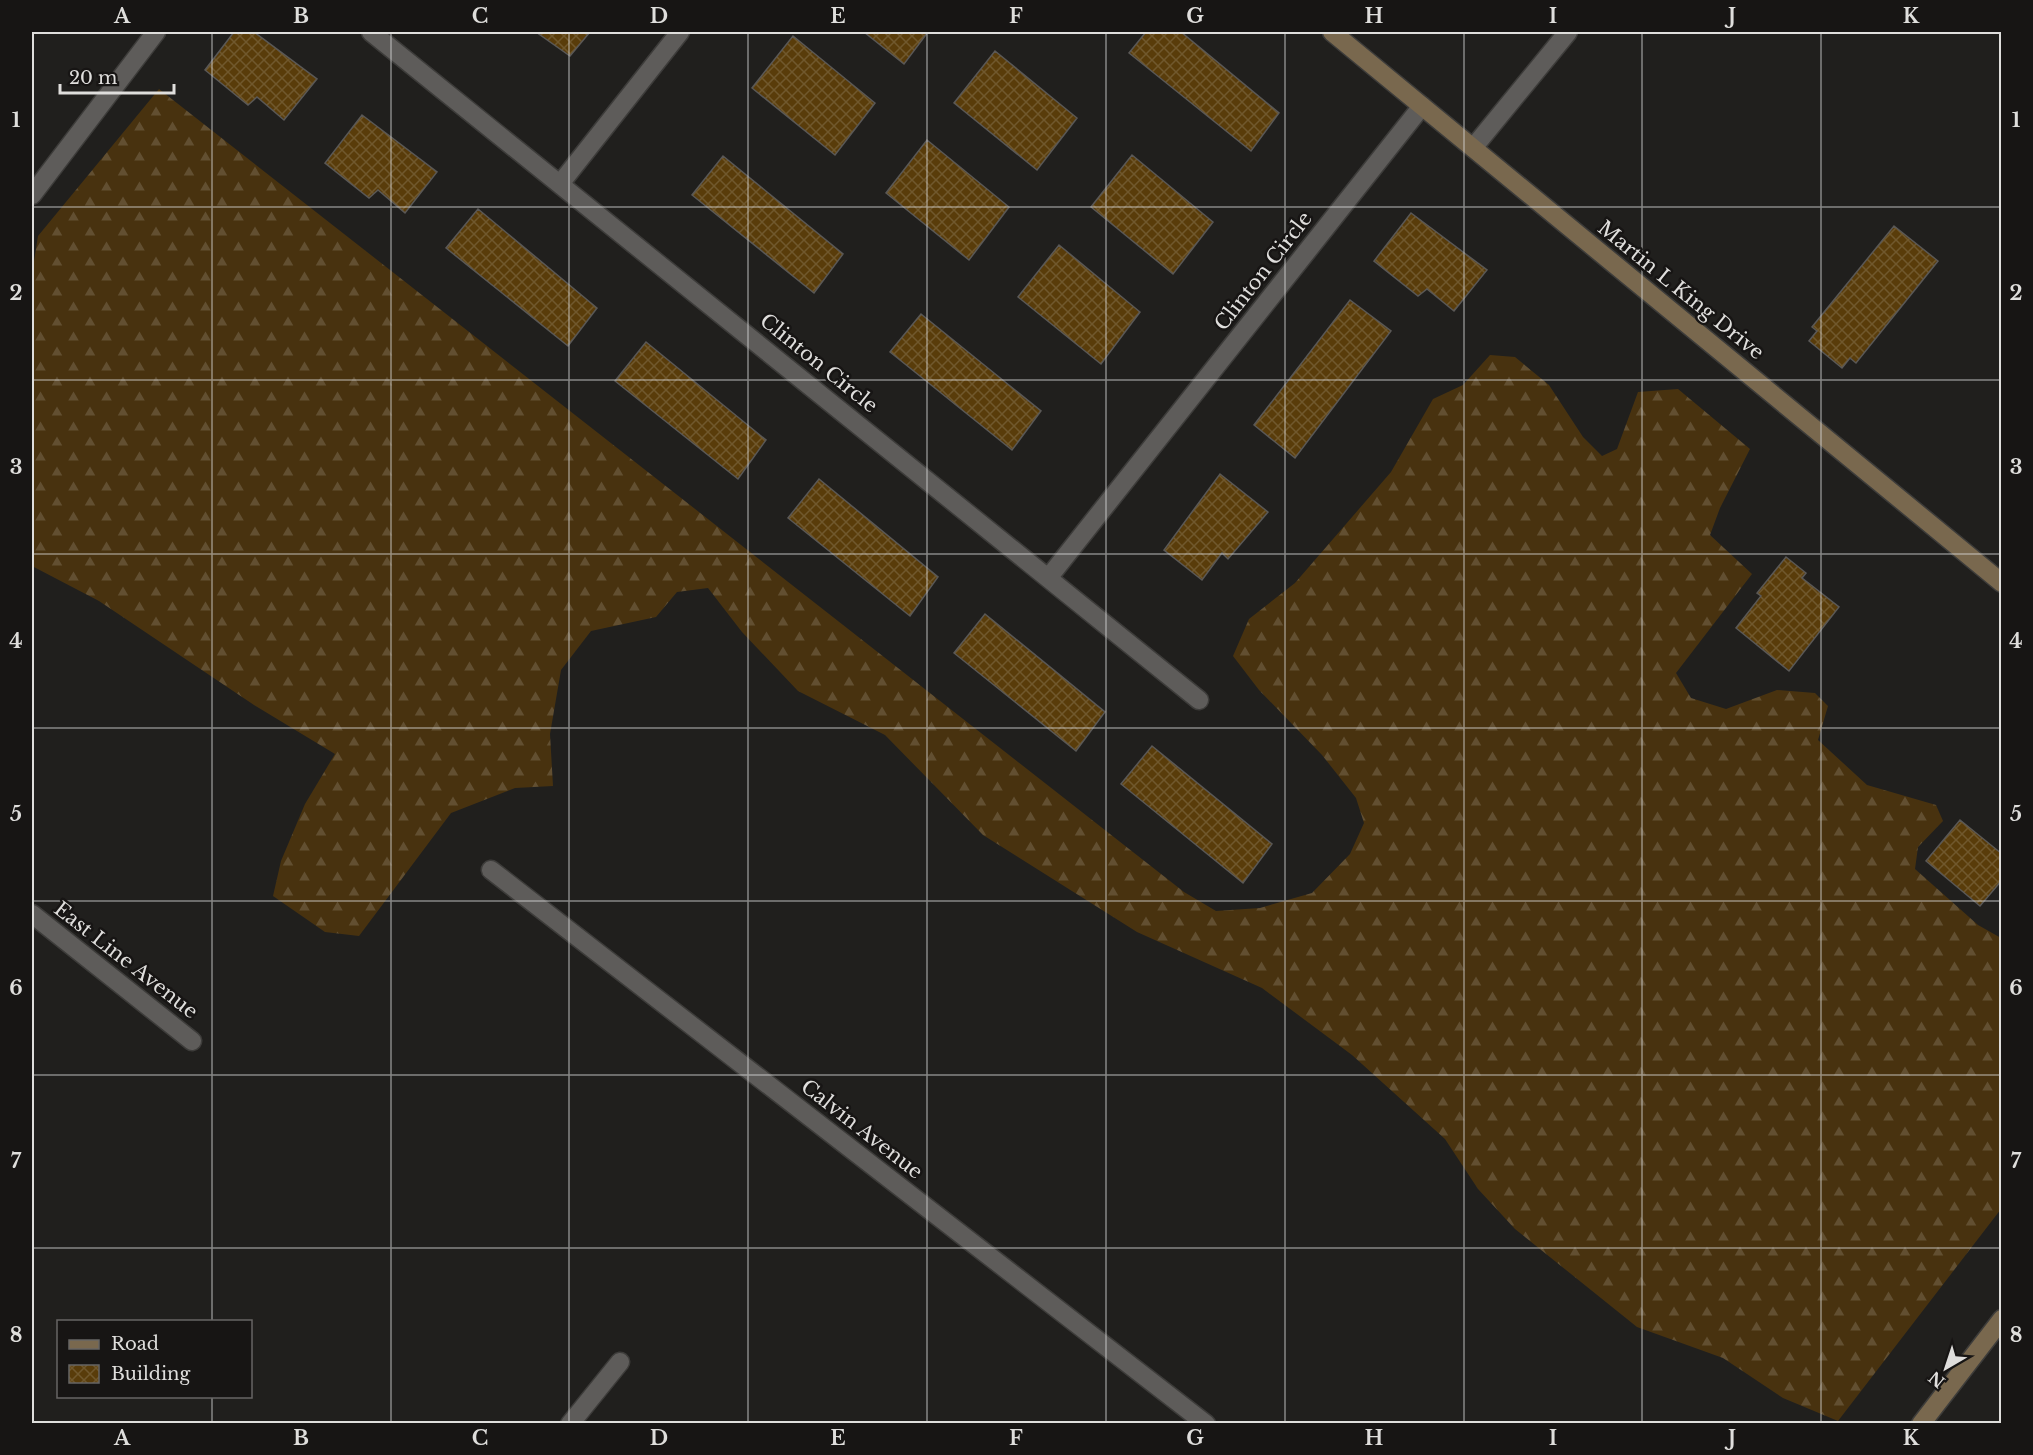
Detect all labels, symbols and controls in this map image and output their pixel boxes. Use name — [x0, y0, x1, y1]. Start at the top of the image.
text: A — [113, 4, 131, 28]
text: B — [293, 4, 309, 28]
text: C — [472, 4, 488, 28]
text: D — [650, 4, 668, 28]
text: E — [830, 4, 846, 28]
text: F — [1009, 4, 1023, 28]
text: G — [1186, 4, 1204, 28]
text: H — [1365, 4, 1384, 28]
text: I — [1549, 4, 1557, 28]
text: J — [1724, 4, 1736, 28]
text: K — [1903, 4, 1920, 28]
scale bar — [60, 57, 174, 95]
text: 20 m — [69, 67, 117, 89]
text: 1 — [12, 108, 21, 132]
text: 1 — [2012, 108, 2021, 132]
street label: Clinton Circle — [1209, 207, 1317, 335]
street label: Martin L King Drive — [1593, 216, 1769, 364]
text: 2 — [9, 281, 23, 305]
text: 2 — [2009, 281, 2023, 305]
street label: Clinton Circle — [755, 308, 883, 418]
text: 3 — [10, 455, 22, 479]
text: 3 — [2010, 455, 2022, 479]
text: 4 — [9, 629, 23, 653]
text: 4 — [2009, 629, 2023, 653]
text: 5 — [10, 802, 22, 826]
text: 5 — [2010, 802, 2022, 826]
street label: East Line Avenue — [49, 896, 203, 1024]
text: 6 — [9, 976, 23, 1000]
text: 6 — [2009, 976, 2023, 1000]
street label: Calvin Avenue — [797, 1074, 927, 1184]
text: 7 — [11, 1149, 22, 1173]
text: 7 — [2011, 1149, 2022, 1173]
legend — [57, 1320, 252, 1398]
text: 8 — [10, 1323, 22, 1347]
text: 8 — [2010, 1323, 2022, 1347]
text: Road — [111, 1333, 159, 1355]
north arrow — [1916, 1338, 1976, 1398]
text: Building — [111, 1363, 190, 1385]
text: N — [1924, 1367, 1949, 1392]
text: A — [113, 1426, 131, 1450]
text: B — [293, 1426, 309, 1450]
text: C — [472, 1426, 488, 1450]
text: D — [650, 1426, 668, 1450]
text: E — [830, 1426, 846, 1450]
text: F — [1009, 1426, 1023, 1450]
text: G — [1186, 1426, 1204, 1450]
text: H — [1365, 1426, 1384, 1450]
text: I — [1549, 1426, 1557, 1450]
text: J — [1724, 1426, 1736, 1450]
text: K — [1903, 1426, 1920, 1450]

